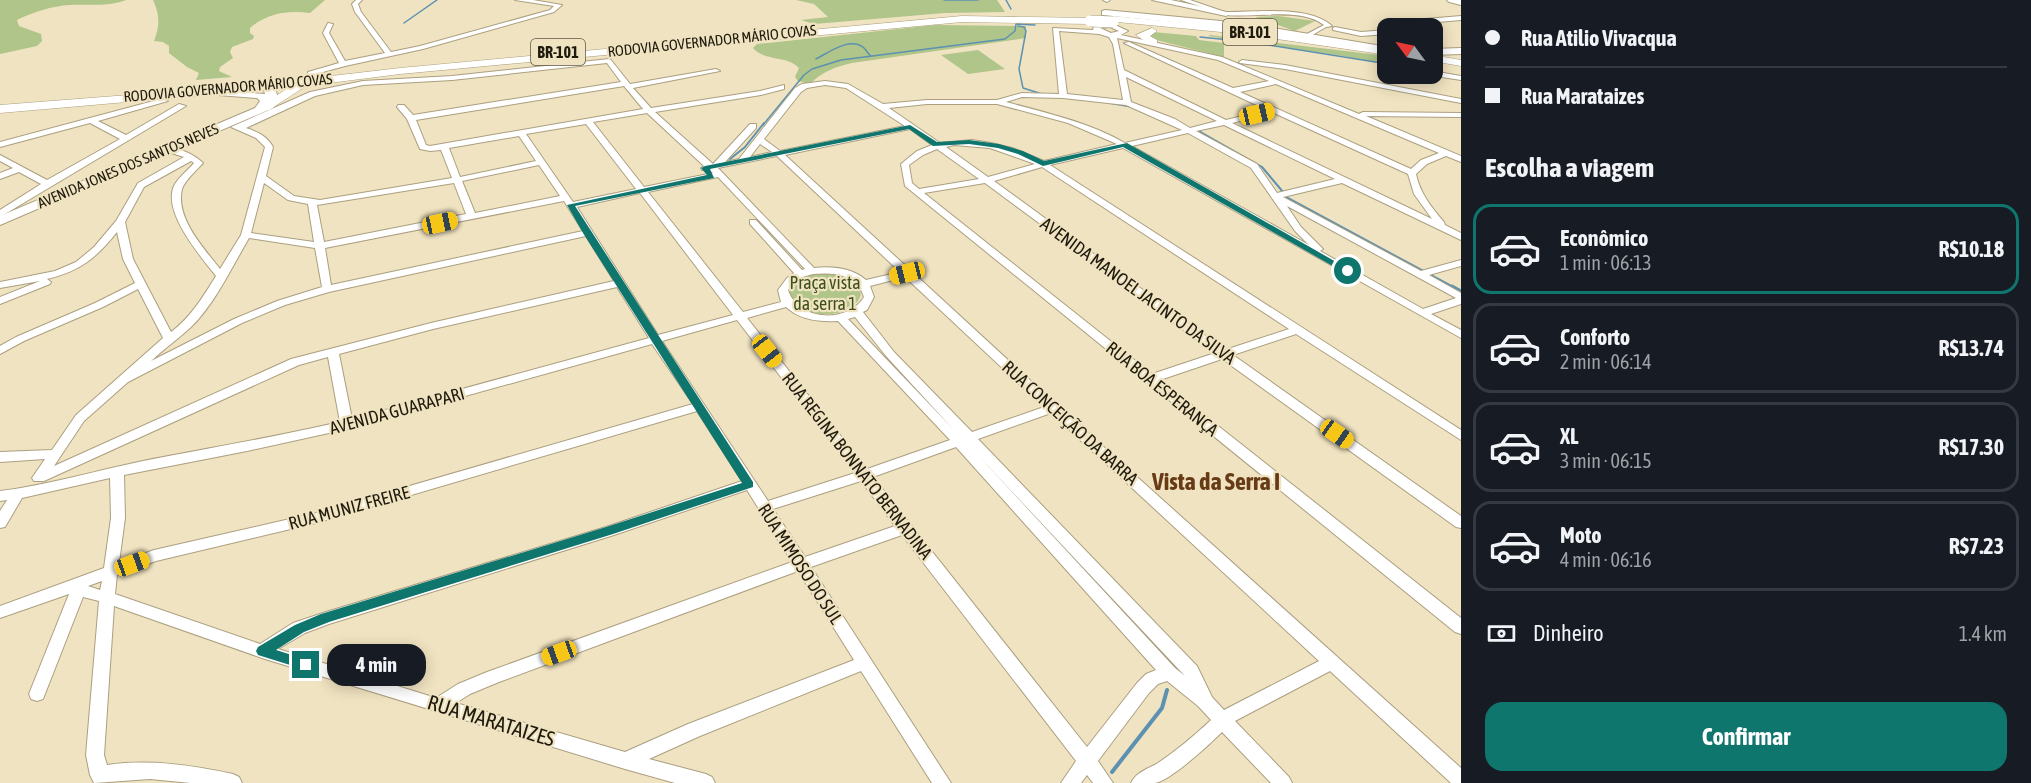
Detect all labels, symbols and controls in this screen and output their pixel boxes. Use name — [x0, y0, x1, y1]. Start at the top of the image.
north arrow — [1377, 18, 1443, 84]
map controls — [1377, 18, 1443, 84]
road number: BR-101 — [1223, 19, 1277, 45]
street label: RODOVIA GOVERNADOR MÁRIO COVAS — [607, 21, 817, 60]
text: Rua Atilio Vivacqua — [1521, 25, 1677, 51]
road number: BR-101 — [531, 39, 585, 65]
street label: RODOVIA GOVERNADOR MÁRIO COVAS — [123, 70, 333, 105]
text: Rua Marataizes — [1521, 83, 1644, 109]
car — [1237, 101, 1277, 127]
street label: AVENIDA JONES DOS SANTOS NEVES — [35, 120, 221, 211]
text: Escolha a viagem — [1485, 152, 1654, 183]
car — [421, 210, 459, 236]
street label: AVENIDA MANOEL JACINTO DA SILVA — [1037, 213, 1240, 368]
icon: car — [1488, 222, 1542, 276]
text: Econômico — [1560, 225, 1648, 251]
text: R$10.18 — [1938, 236, 2004, 262]
text: 1 min · 06:13 — [1560, 251, 1652, 274]
route start — [1334, 257, 1361, 284]
car — [887, 260, 927, 286]
park label: Praça vista da serra 1 — [789, 272, 861, 314]
icon: car — [1488, 321, 1542, 375]
text: Conforto — [1560, 324, 1630, 350]
car — [749, 331, 785, 371]
text: R$13.74 — [1938, 335, 2004, 361]
street label: RUA BOA ESPERANÇA — [1102, 337, 1223, 440]
text: 2 min · 06:14 — [1560, 350, 1652, 373]
street label: RUA CONCEIÇÃO DA BARRA — [998, 356, 1143, 489]
street label: RUA REGINA BONNATO BERNADINA — [778, 368, 937, 563]
street label: AVENIDA GUARAPARI — [327, 382, 467, 439]
car — [1317, 416, 1357, 452]
icon: car — [1488, 420, 1542, 474]
text: XL — [1560, 423, 1578, 449]
text: R$17.30 — [1938, 434, 2004, 460]
text: 3 min · 06:15 — [1560, 449, 1652, 472]
district label: Vista da Serra I — [1151, 468, 1280, 495]
street label: RUA MUNIZ FREIRE — [286, 481, 412, 534]
street label: RUA MIMOSO DO SUL — [754, 500, 847, 628]
icon: car — [1488, 519, 1542, 573]
text: Moto — [1560, 522, 1602, 548]
text: R$7.23 — [1949, 533, 2004, 559]
text: 4 min · 06:16 — [1560, 548, 1652, 571]
car — [112, 549, 152, 579]
icon: cash — [1485, 617, 1518, 650]
text: Dinheiro — [1533, 620, 1604, 646]
text: 1.4 km — [1959, 622, 2007, 645]
car — [539, 638, 579, 668]
callout: 4 min — [327, 644, 426, 686]
route end — [292, 651, 319, 678]
text: 4 min — [356, 653, 397, 676]
street label: RUA MARATAIZES — [425, 689, 558, 751]
button: Confirmar — [1485, 702, 2007, 771]

